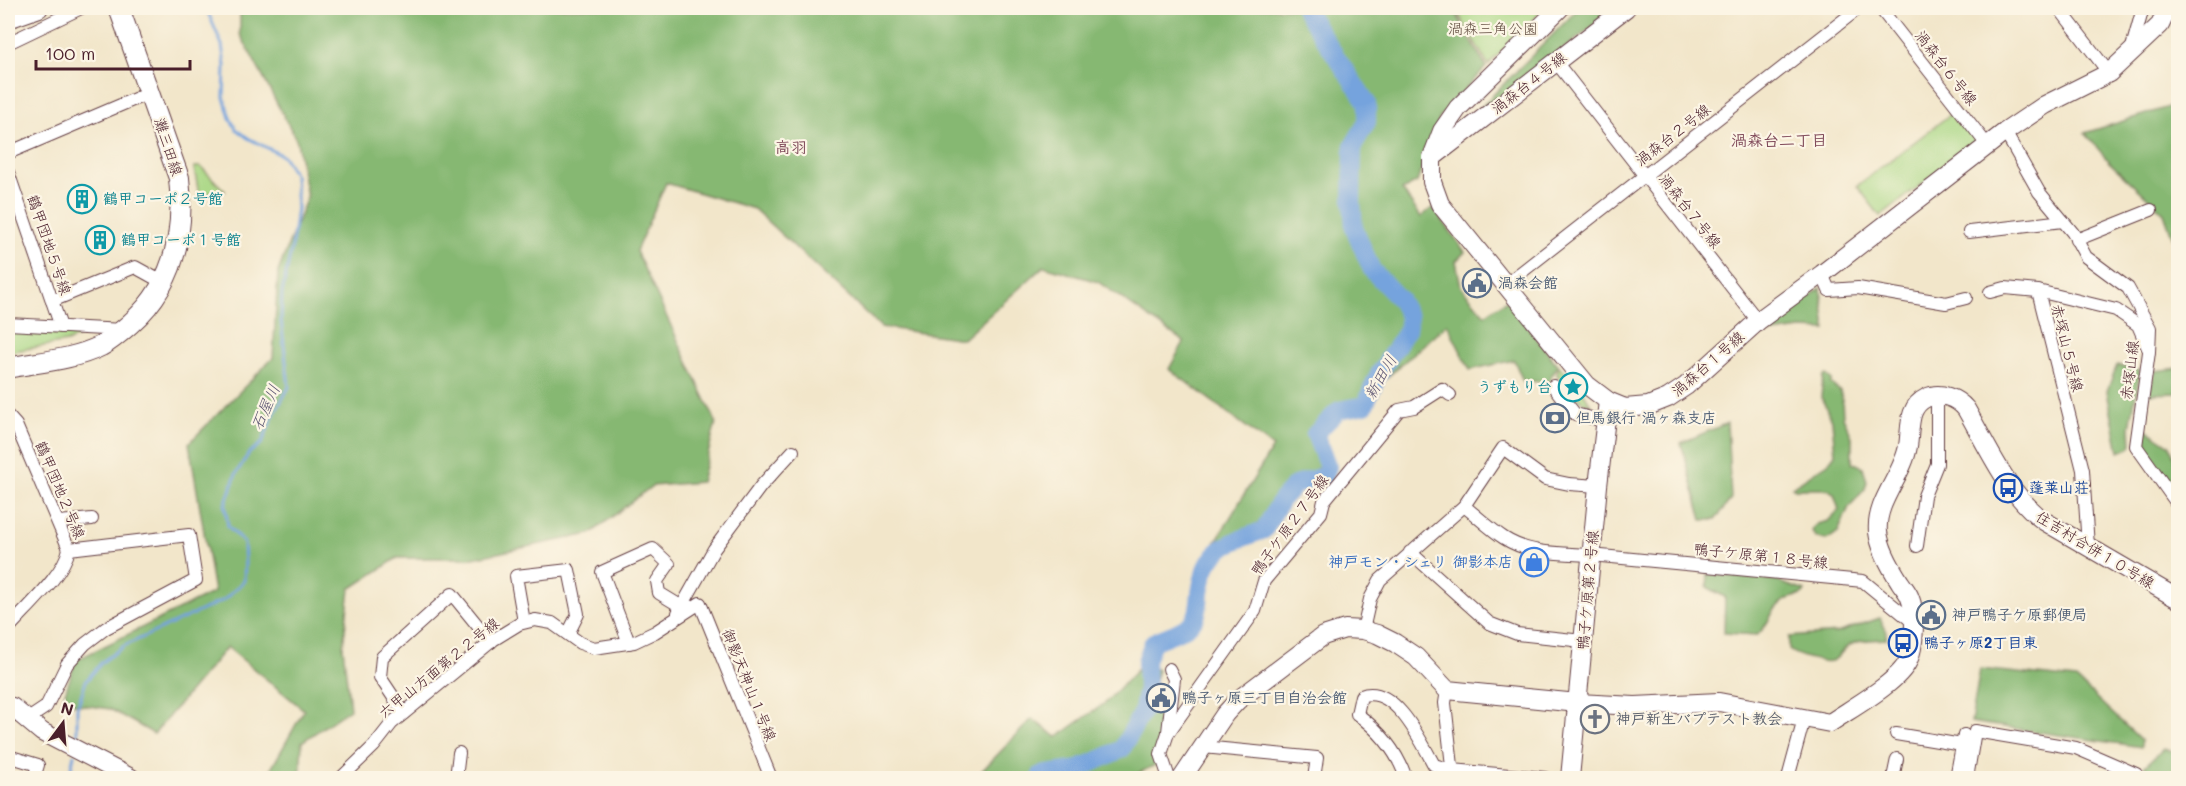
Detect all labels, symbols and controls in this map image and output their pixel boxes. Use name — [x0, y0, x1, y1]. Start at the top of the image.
park label: 渦森三角公園 — [1448, 18, 1538, 38]
street label: 渦森台６号線 — [1911, 26, 1982, 109]
scale bar — [36, 33, 190, 71]
text: 100 m — [45, 41, 95, 65]
street label: 渦森台４号線 — [1487, 47, 1570, 118]
street label: 渦森台２号線 — [1631, 99, 1714, 170]
street label: 灘三田線 — [150, 115, 188, 178]
district label: 渦森台二丁目 — [1731, 129, 1827, 150]
district label: 高羽 — [775, 136, 807, 157]
street label: 渦森台７号線 — [1655, 169, 1726, 252]
building icon: 鶴甲コーポ２号館 — [66, 183, 98, 215]
place label: 鶴甲コーポ２号館 — [103, 188, 223, 208]
street label: 鶴甲団地５号線 — [23, 192, 76, 298]
building icon: 鶴甲コーポ１号館 — [84, 224, 116, 256]
place label: 鶴甲コーポ１号館 — [121, 229, 241, 249]
public building icon: 渦森会館 — [1461, 267, 1493, 299]
place label: 渦森会館 — [1498, 272, 1558, 292]
street label: 赤塚山５号線 — [2047, 302, 2089, 394]
street label: 渦森台１号線 — [1667, 326, 1748, 400]
street label: 赤塚山線 — [2115, 339, 2143, 401]
water label: 新田川 — [1358, 351, 1401, 403]
place icon: うずもり台 — [1557, 371, 1589, 403]
place label: うずもり台 — [1477, 376, 1552, 396]
water label: 石屋川 — [245, 381, 284, 433]
bank icon: 但馬銀行 渦ヶ森支店 — [1539, 402, 1571, 434]
place label: 但馬銀行 渦ヶ森支店 — [1576, 407, 1716, 427]
street label: 鶴甲団地２号線 — [31, 437, 91, 542]
street label: 鴨子ケ原２７号線 — [1246, 470, 1333, 579]
bus stop icon: 蓬莱山荘 — [1992, 472, 2024, 504]
place label: 蓬莱山荘 — [2029, 477, 2089, 497]
street label: 住吉村合併１０号線 — [2032, 506, 2159, 592]
street label: 鴨子ケ原第２号線 — [1572, 529, 1602, 651]
street label: 鴨子ケ原第１８号線 — [1693, 538, 1829, 572]
shop icon: 神戸モン・シェリ 御影本店 — [1518, 546, 1550, 578]
place label: 神戸モン・シェリ 御影本店 — [1329, 551, 1513, 571]
public building icon: 神戸鴨子ケ原郵便局 — [1915, 599, 1947, 631]
place label: 神戸鴨子ケ原郵便局 — [1952, 604, 2087, 624]
street label: 六甲山方面第２２号線 — [374, 612, 503, 722]
street label: 御影天神山１号線 — [718, 625, 782, 744]
bus stop icon: 鴨子ヶ原2丁目東 — [1887, 627, 1919, 659]
place label: 鴨子ヶ原2丁目東 — [1924, 632, 2037, 652]
public building icon: 鴨子ヶ原三丁目自治会館 — [1145, 682, 1177, 714]
place label: 鴨子ヶ原三丁目自治会館 — [1182, 687, 1347, 707]
north arrow — [33, 693, 93, 753]
text: N — [59, 696, 76, 720]
church icon: 神戸新生バプテスト教会 — [1579, 703, 1611, 735]
place label: 神戸新生バプテスト教会 — [1616, 708, 1782, 728]

